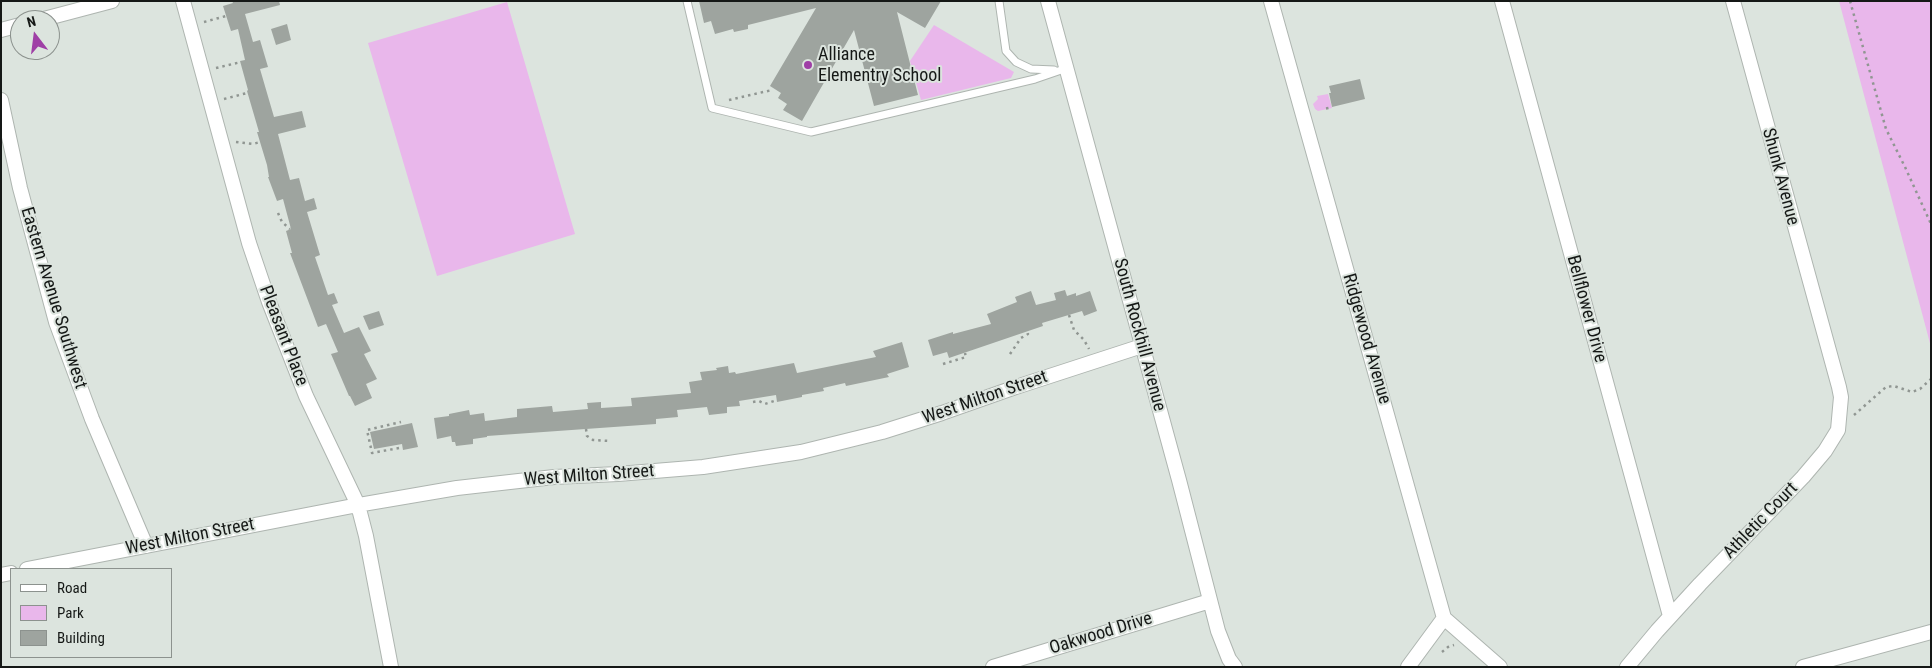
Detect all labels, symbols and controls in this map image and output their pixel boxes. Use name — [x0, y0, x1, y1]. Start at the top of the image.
north arrow — [10, 10, 60, 60]
text: N — [25, 13, 38, 30]
place label: Alliance Elementry School — [818, 44, 941, 86]
marker: Alliance Elementry School — [802, 59, 814, 71]
street label: Shunk Avenue — [1757, 126, 1803, 228]
street label: Eastern Avenue Southwest — [15, 205, 91, 391]
street label: Bellflower Drive — [1561, 253, 1611, 365]
street label: South Rockhill Avenue — [1108, 256, 1170, 414]
street label: Ridgewood Avenue — [1337, 271, 1395, 407]
street label: Pleasant Place — [254, 283, 312, 389]
street label: West Milton Street — [920, 367, 1050, 429]
street label: West Milton Street — [523, 461, 655, 491]
street label: Athletic Court — [1719, 478, 1803, 564]
street label: West Milton Street — [124, 514, 256, 560]
legend — [10, 568, 172, 658]
text: Road — [57, 579, 87, 597]
text: Park — [57, 604, 84, 622]
street label: Oakwood Drive — [1047, 608, 1155, 660]
text: Building — [57, 629, 105, 647]

